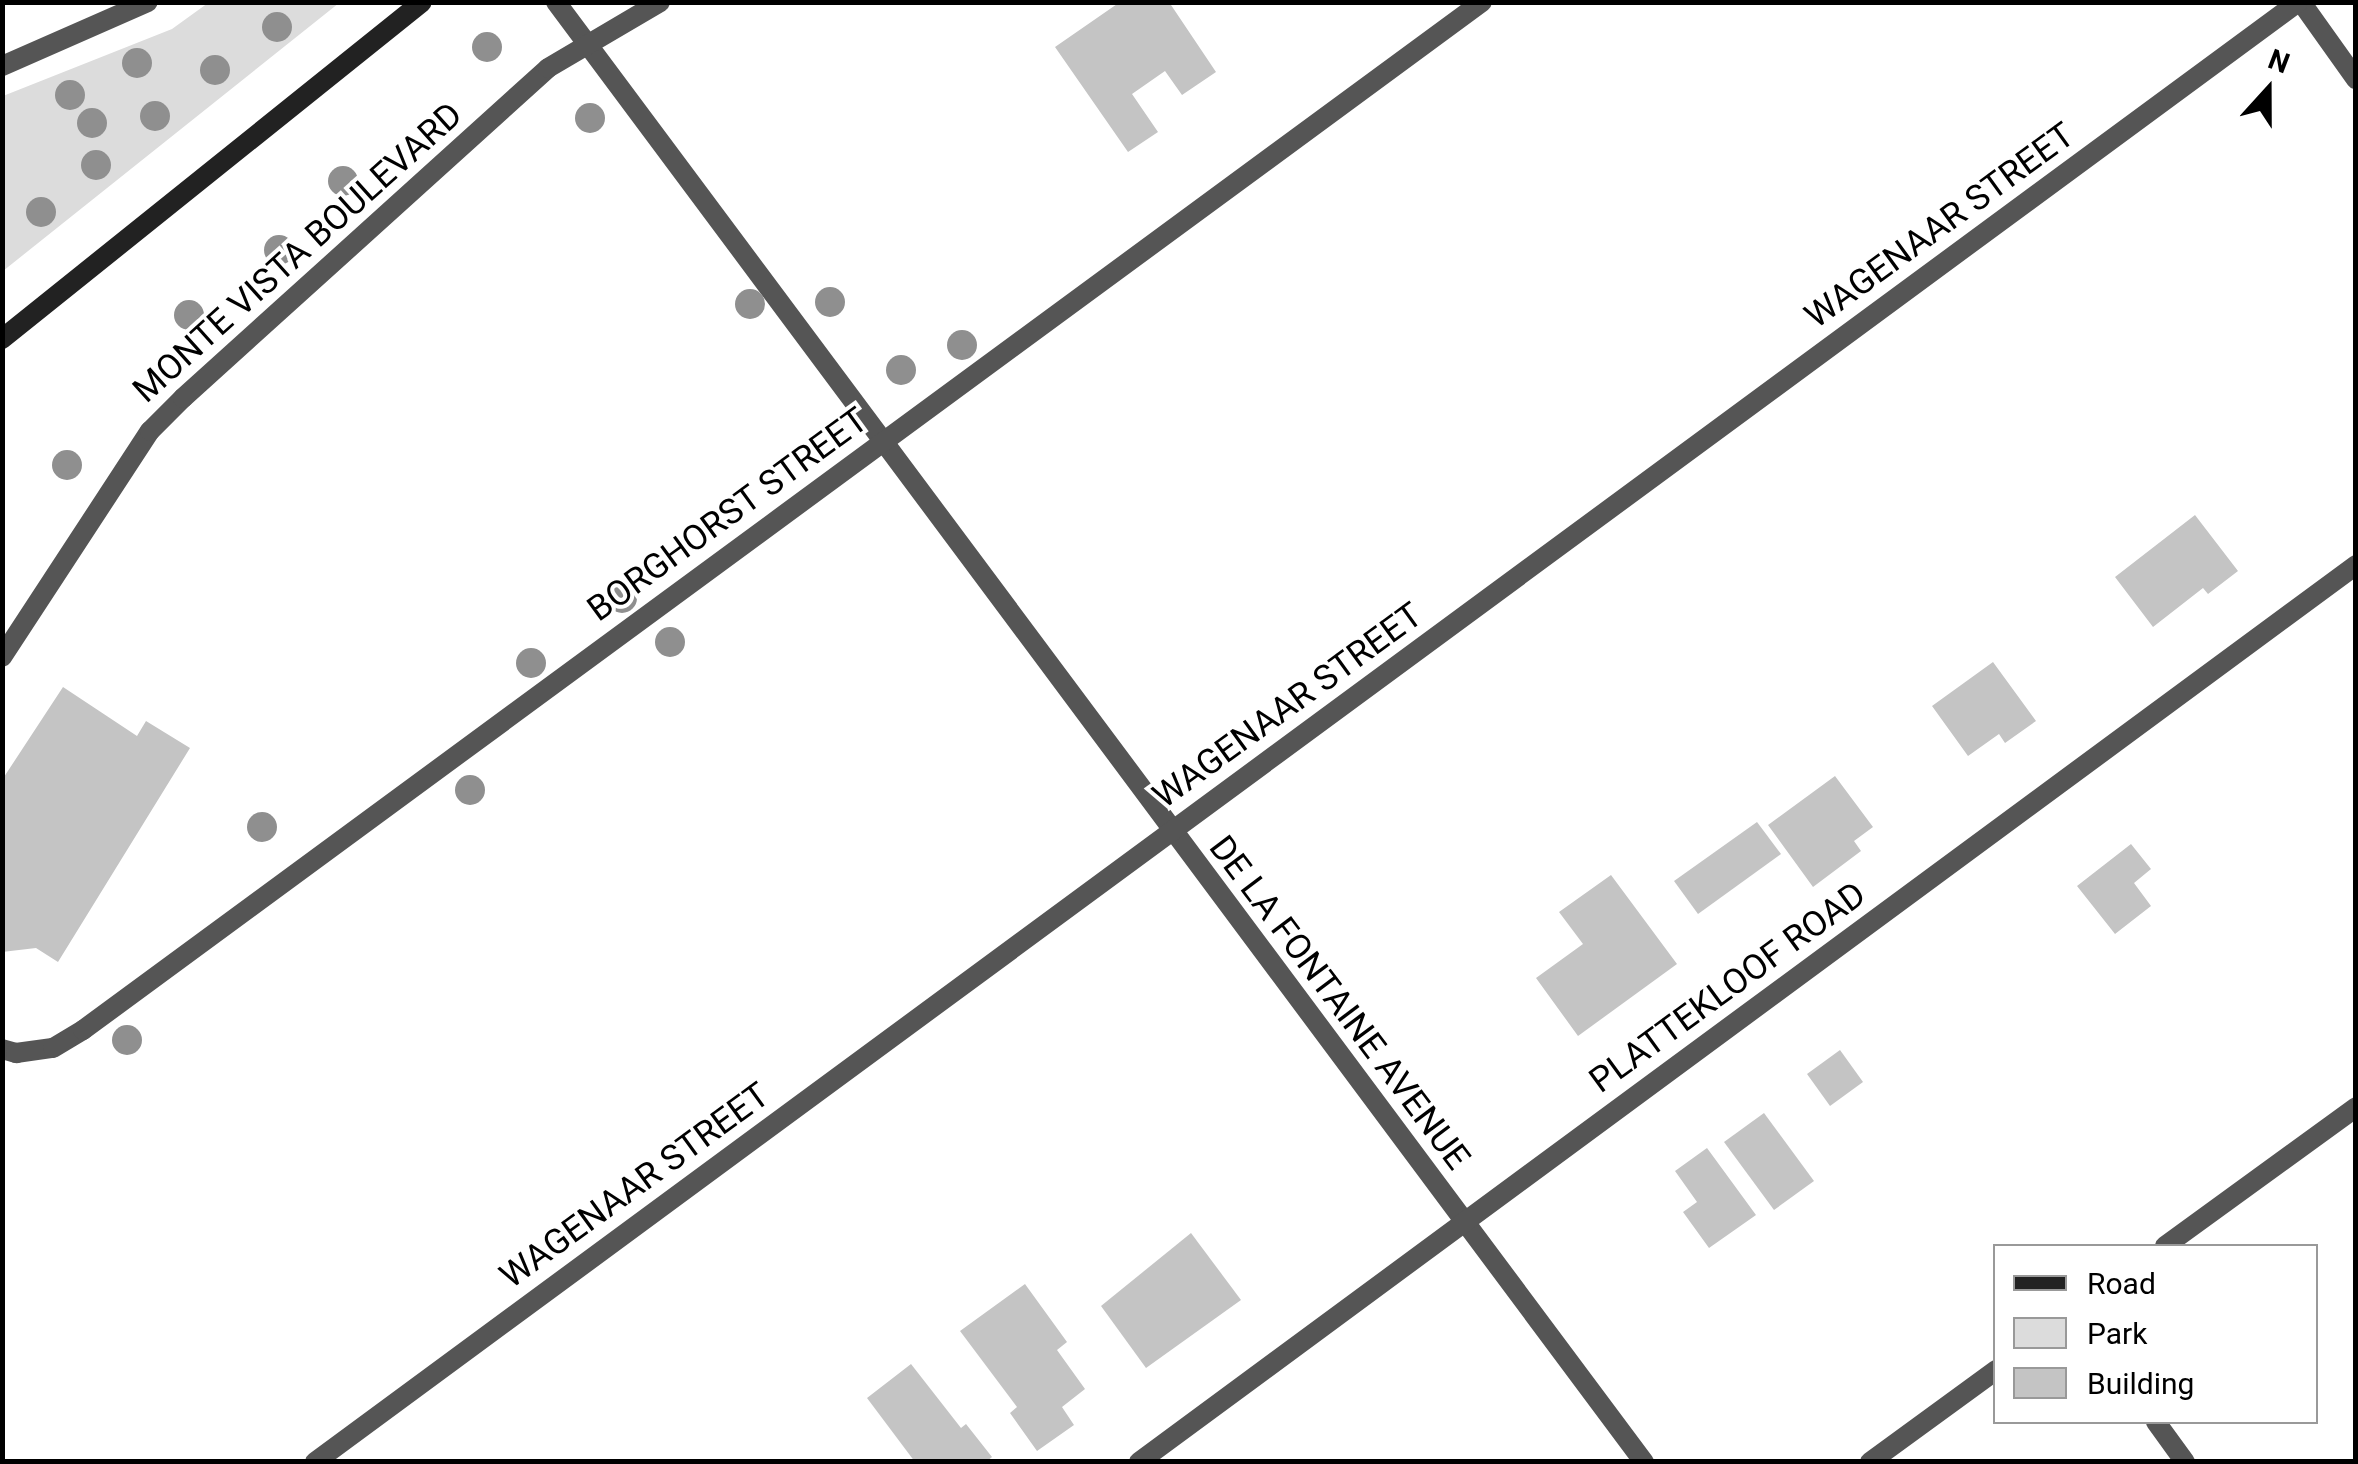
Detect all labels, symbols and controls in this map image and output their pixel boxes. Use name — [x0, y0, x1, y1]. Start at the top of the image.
north arrow — [2218, 40, 2318, 140]
text: N — [2264, 43, 2294, 80]
street label: MONTE VISTA BOULEVARD — [125, 94, 471, 412]
street label: WAGENAAR STREET — [1797, 114, 2083, 338]
street label: BORGHORST STREET — [580, 399, 876, 631]
street label: WAGENAAR STREET — [1145, 594, 1431, 818]
street label: DE LA FONTAINE AVENUE — [1200, 828, 1478, 1178]
street label: PLATTEKLOOF ROAD — [1582, 874, 1874, 1102]
street label: WAGENAAR STREET — [492, 1074, 778, 1298]
legend — [1993, 1244, 2318, 1424]
text: Road — [2087, 1266, 2156, 1301]
text: Park — [2087, 1316, 2147, 1351]
text: Building — [2087, 1366, 2194, 1401]

